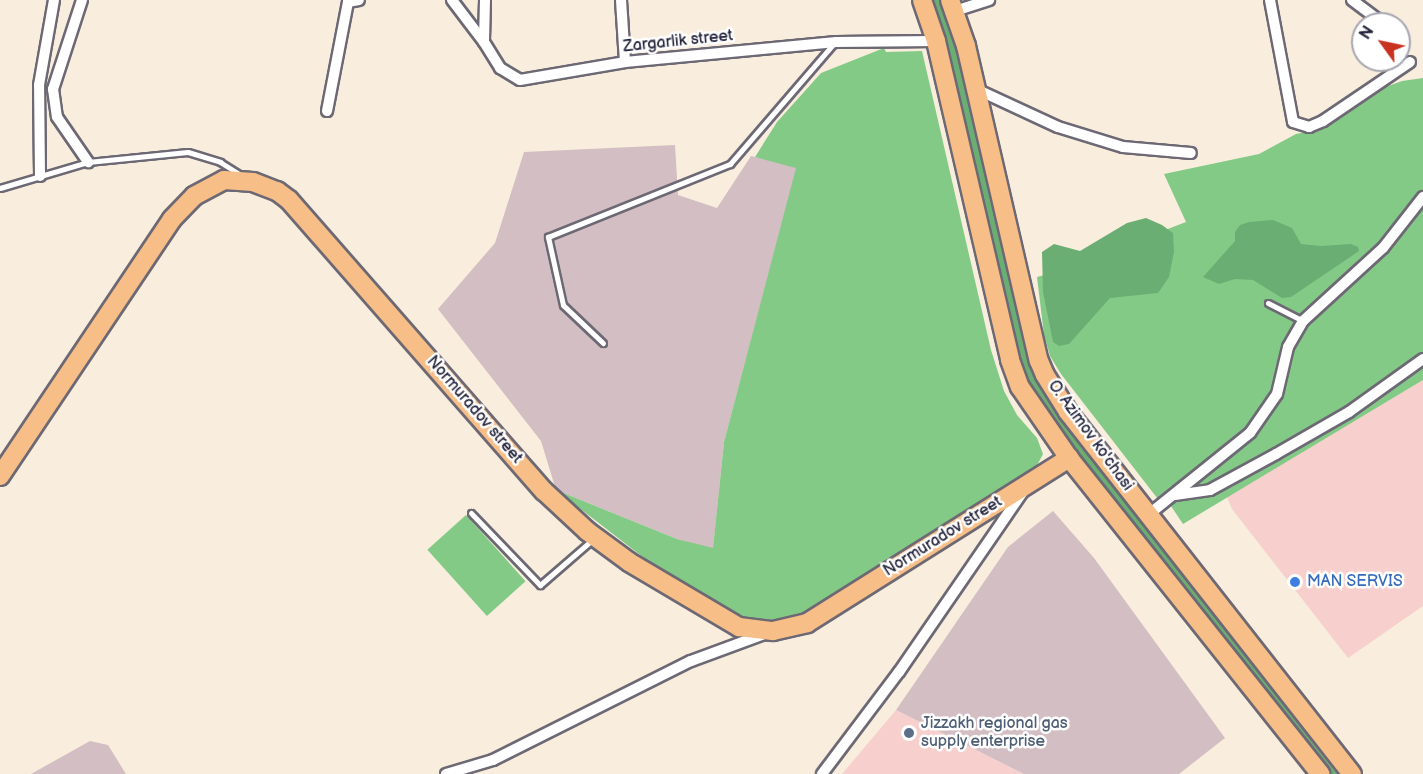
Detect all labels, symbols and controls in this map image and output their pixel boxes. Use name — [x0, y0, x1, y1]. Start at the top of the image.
north arrow — [1351, 12, 1411, 72]
text: N — [1356, 23, 1378, 43]
street label: Zargarlik street — [622, 27, 734, 57]
street label: Normuradov street — [422, 352, 526, 468]
street label: O. Azimov ko'chasi — [1043, 377, 1137, 495]
street label: Normuradov street — [880, 493, 1006, 581]
place label: MAN SERVIS — [1307, 572, 1403, 592]
marker: MAN SERVIS — [1288, 575, 1302, 589]
place label: Jizzakh regional gas supply enterprise — [921, 714, 1068, 752]
marker: Jizzakh regional gas supply enterprise — [902, 726, 916, 740]

